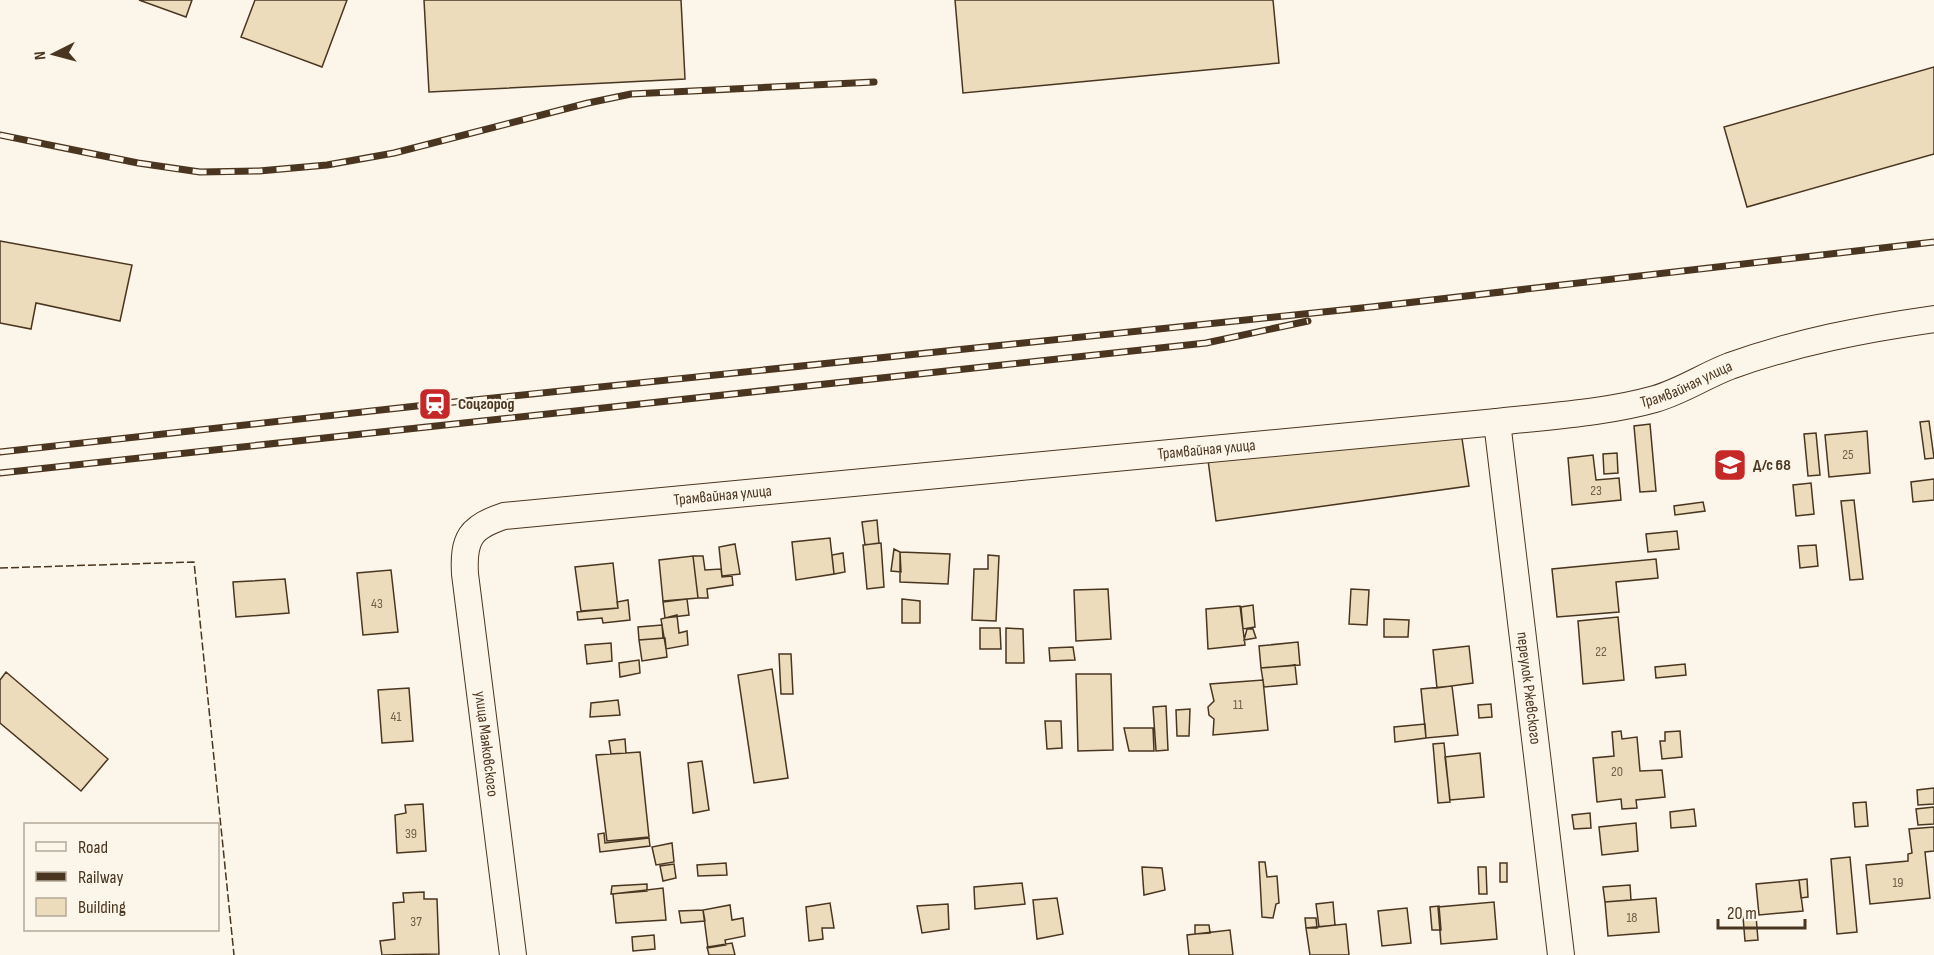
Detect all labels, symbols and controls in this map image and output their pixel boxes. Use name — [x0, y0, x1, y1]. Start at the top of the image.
north arrow — [24, 24, 84, 84]
text: N — [31, 50, 50, 61]
street label: Трамвайная улица — [1638, 357, 1735, 412]
station icon: Соцгород — [417, 386, 453, 422]
place label: Соцгород — [458, 395, 515, 414]
street label: Трамвайная улица — [1157, 435, 1256, 464]
house number: 25 — [1842, 446, 1854, 463]
school or university icon: Д/с 68 — [1712, 447, 1748, 483]
place label: Д/с 68 — [1753, 456, 1791, 475]
street label: Трамвайная улица — [673, 481, 773, 509]
house number: 23 — [1590, 482, 1602, 499]
house number: 43 — [371, 595, 383, 612]
street label: переулок Ржевского — [1513, 631, 1545, 745]
house number: 22 — [1595, 643, 1607, 660]
street label: улица Маяковского — [470, 690, 502, 798]
house number: 11 — [1233, 696, 1243, 713]
house number: 41 — [391, 708, 401, 725]
house number: 20 — [1611, 763, 1623, 780]
legend — [24, 823, 219, 931]
house number: 39 — [405, 825, 417, 842]
text: Road — [78, 837, 108, 858]
text: Railway — [78, 867, 123, 888]
house number: 19 — [1892, 874, 1904, 891]
scale bar — [1718, 892, 1805, 930]
text: Building — [78, 897, 126, 918]
text: 20 m — [1727, 903, 1757, 924]
house number: 18 — [1626, 909, 1638, 926]
house number: 37 — [410, 913, 422, 930]

